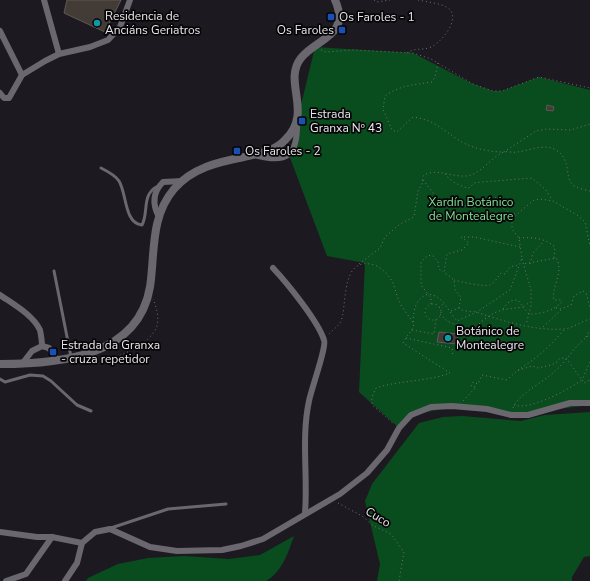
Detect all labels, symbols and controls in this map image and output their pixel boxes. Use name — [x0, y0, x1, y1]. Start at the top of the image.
place label: Residencia de Anciáns Geriatros — [105, 8, 201, 38]
place label: Os Faroles - 1 — [339, 9, 415, 25]
marker: Os Faroles - 1 — [326, 12, 336, 22]
marker: Residencia de Anciáns Geriatros — [92, 18, 102, 28]
place label: Os Faroles — [277, 22, 334, 38]
marker: Os Faroles — [337, 25, 347, 35]
place label: Estrada Granxa Nº 43 — [310, 106, 382, 136]
marker: Estrada Granxa Nº 43 — [297, 116, 307, 126]
place label: Os Faroles - 2 — [245, 143, 321, 159]
marker: Os Faroles - 2 — [232, 146, 242, 156]
park label: Xardín Botánico de Montealegre — [428, 194, 514, 224]
place label: Botánico de Montealegre — [456, 323, 524, 353]
marker: Botánico de Montealegre — [443, 333, 453, 343]
place label: Estrada da Granxa - cruza repetidor — [61, 337, 160, 367]
marker: Estrada da Granxa - cruza repetidor — [48, 347, 58, 357]
street label: Cuco — [362, 503, 394, 531]

